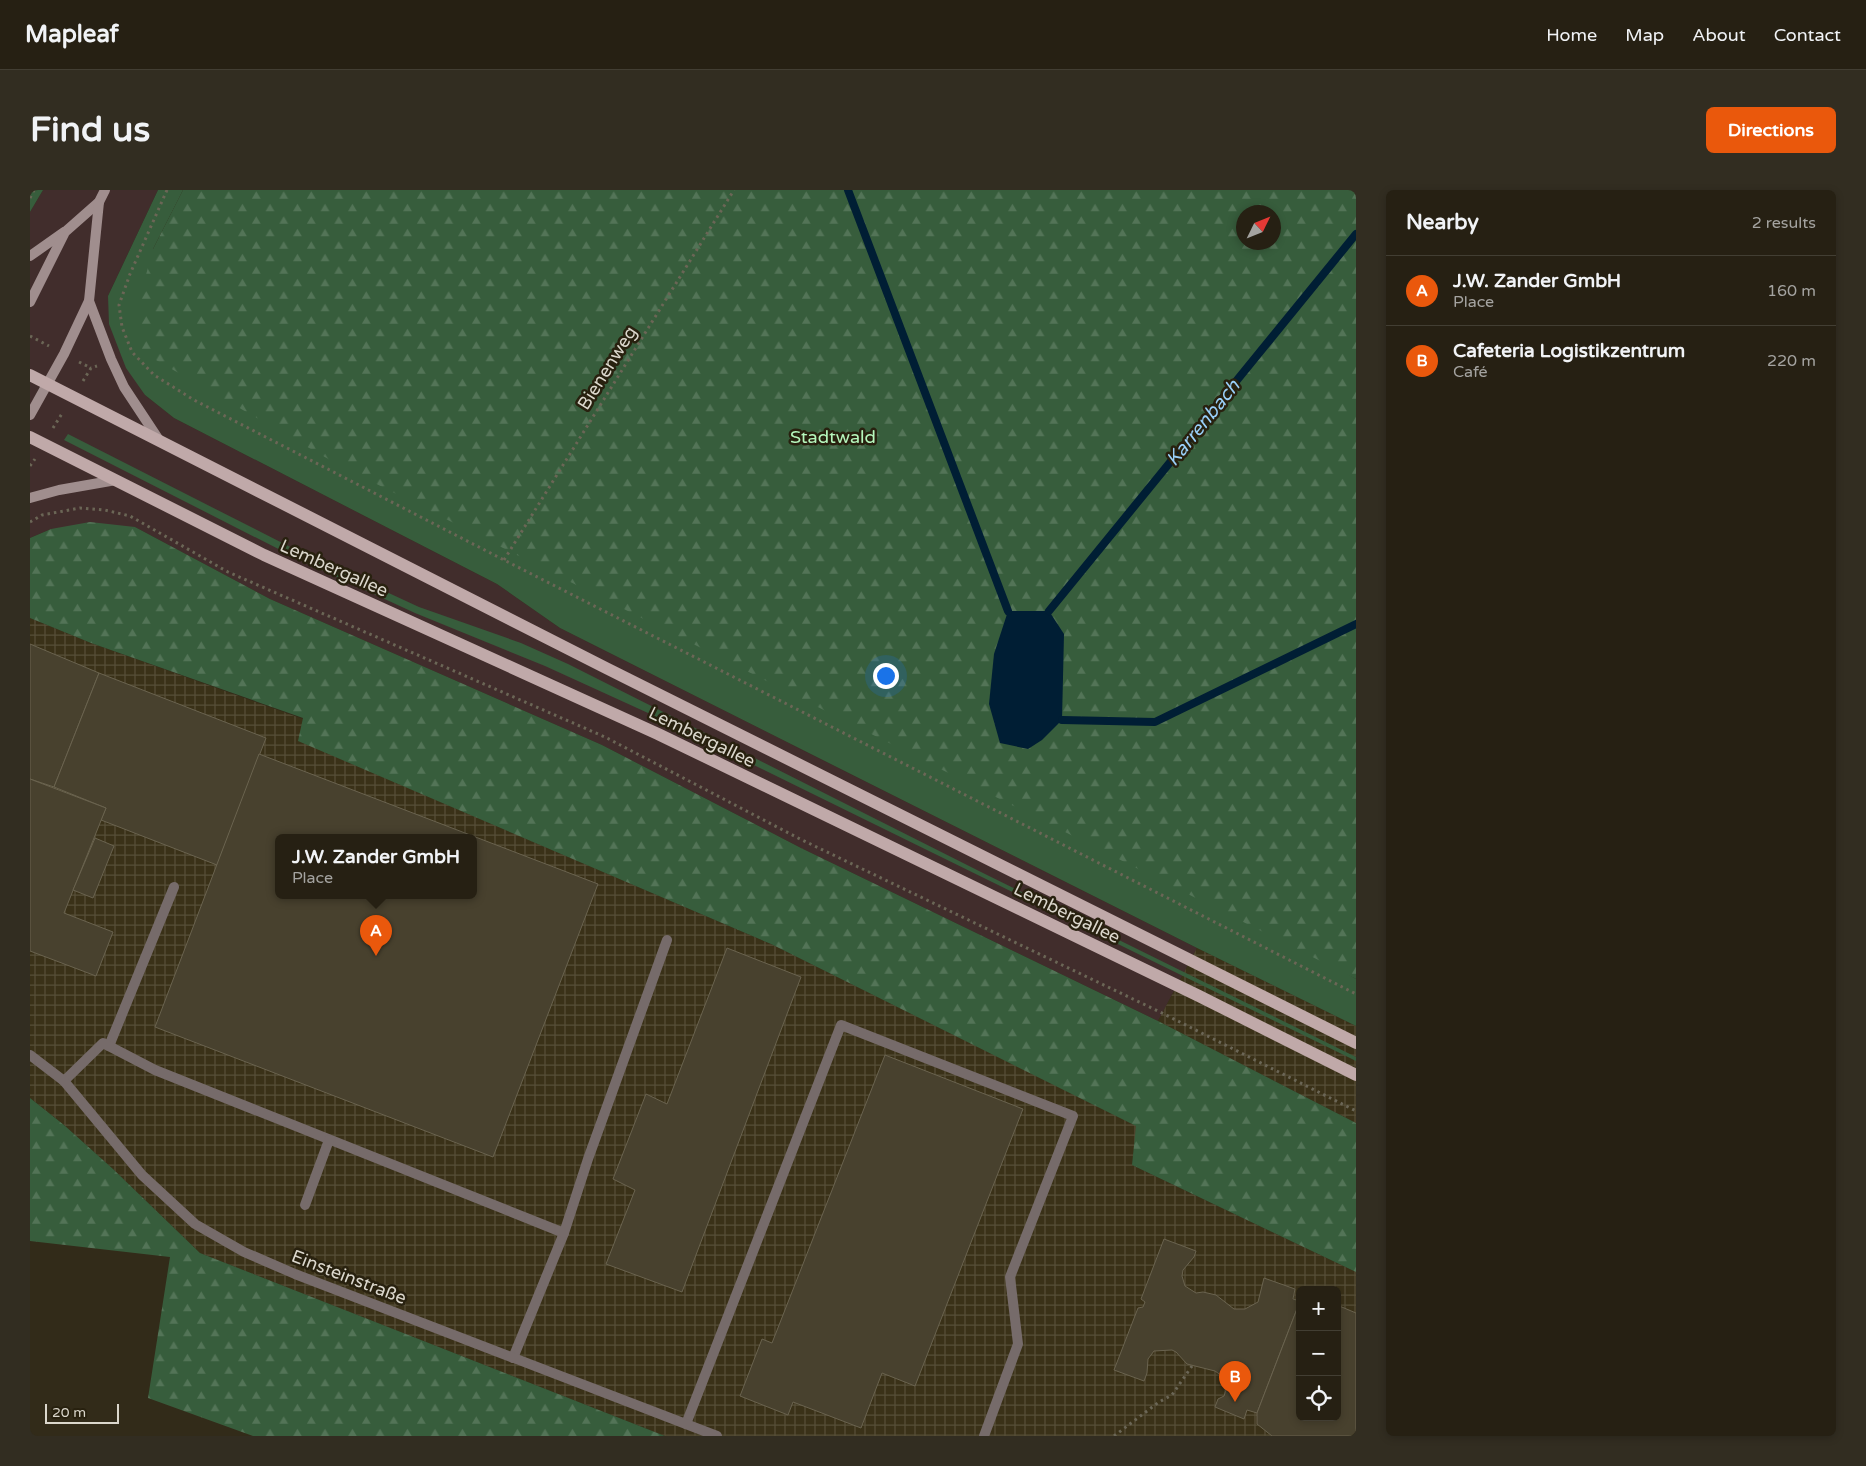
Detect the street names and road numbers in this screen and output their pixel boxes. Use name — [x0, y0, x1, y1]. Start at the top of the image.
street label: Bienenweg — [573, 322, 641, 414]
street label: Lembergallee — [277, 534, 391, 602]
street label: Lembergallee — [645, 702, 759, 772]
street label: Lembergallee — [1010, 878, 1124, 948]
street label: Einsteinstraße — [288, 1245, 410, 1309]

